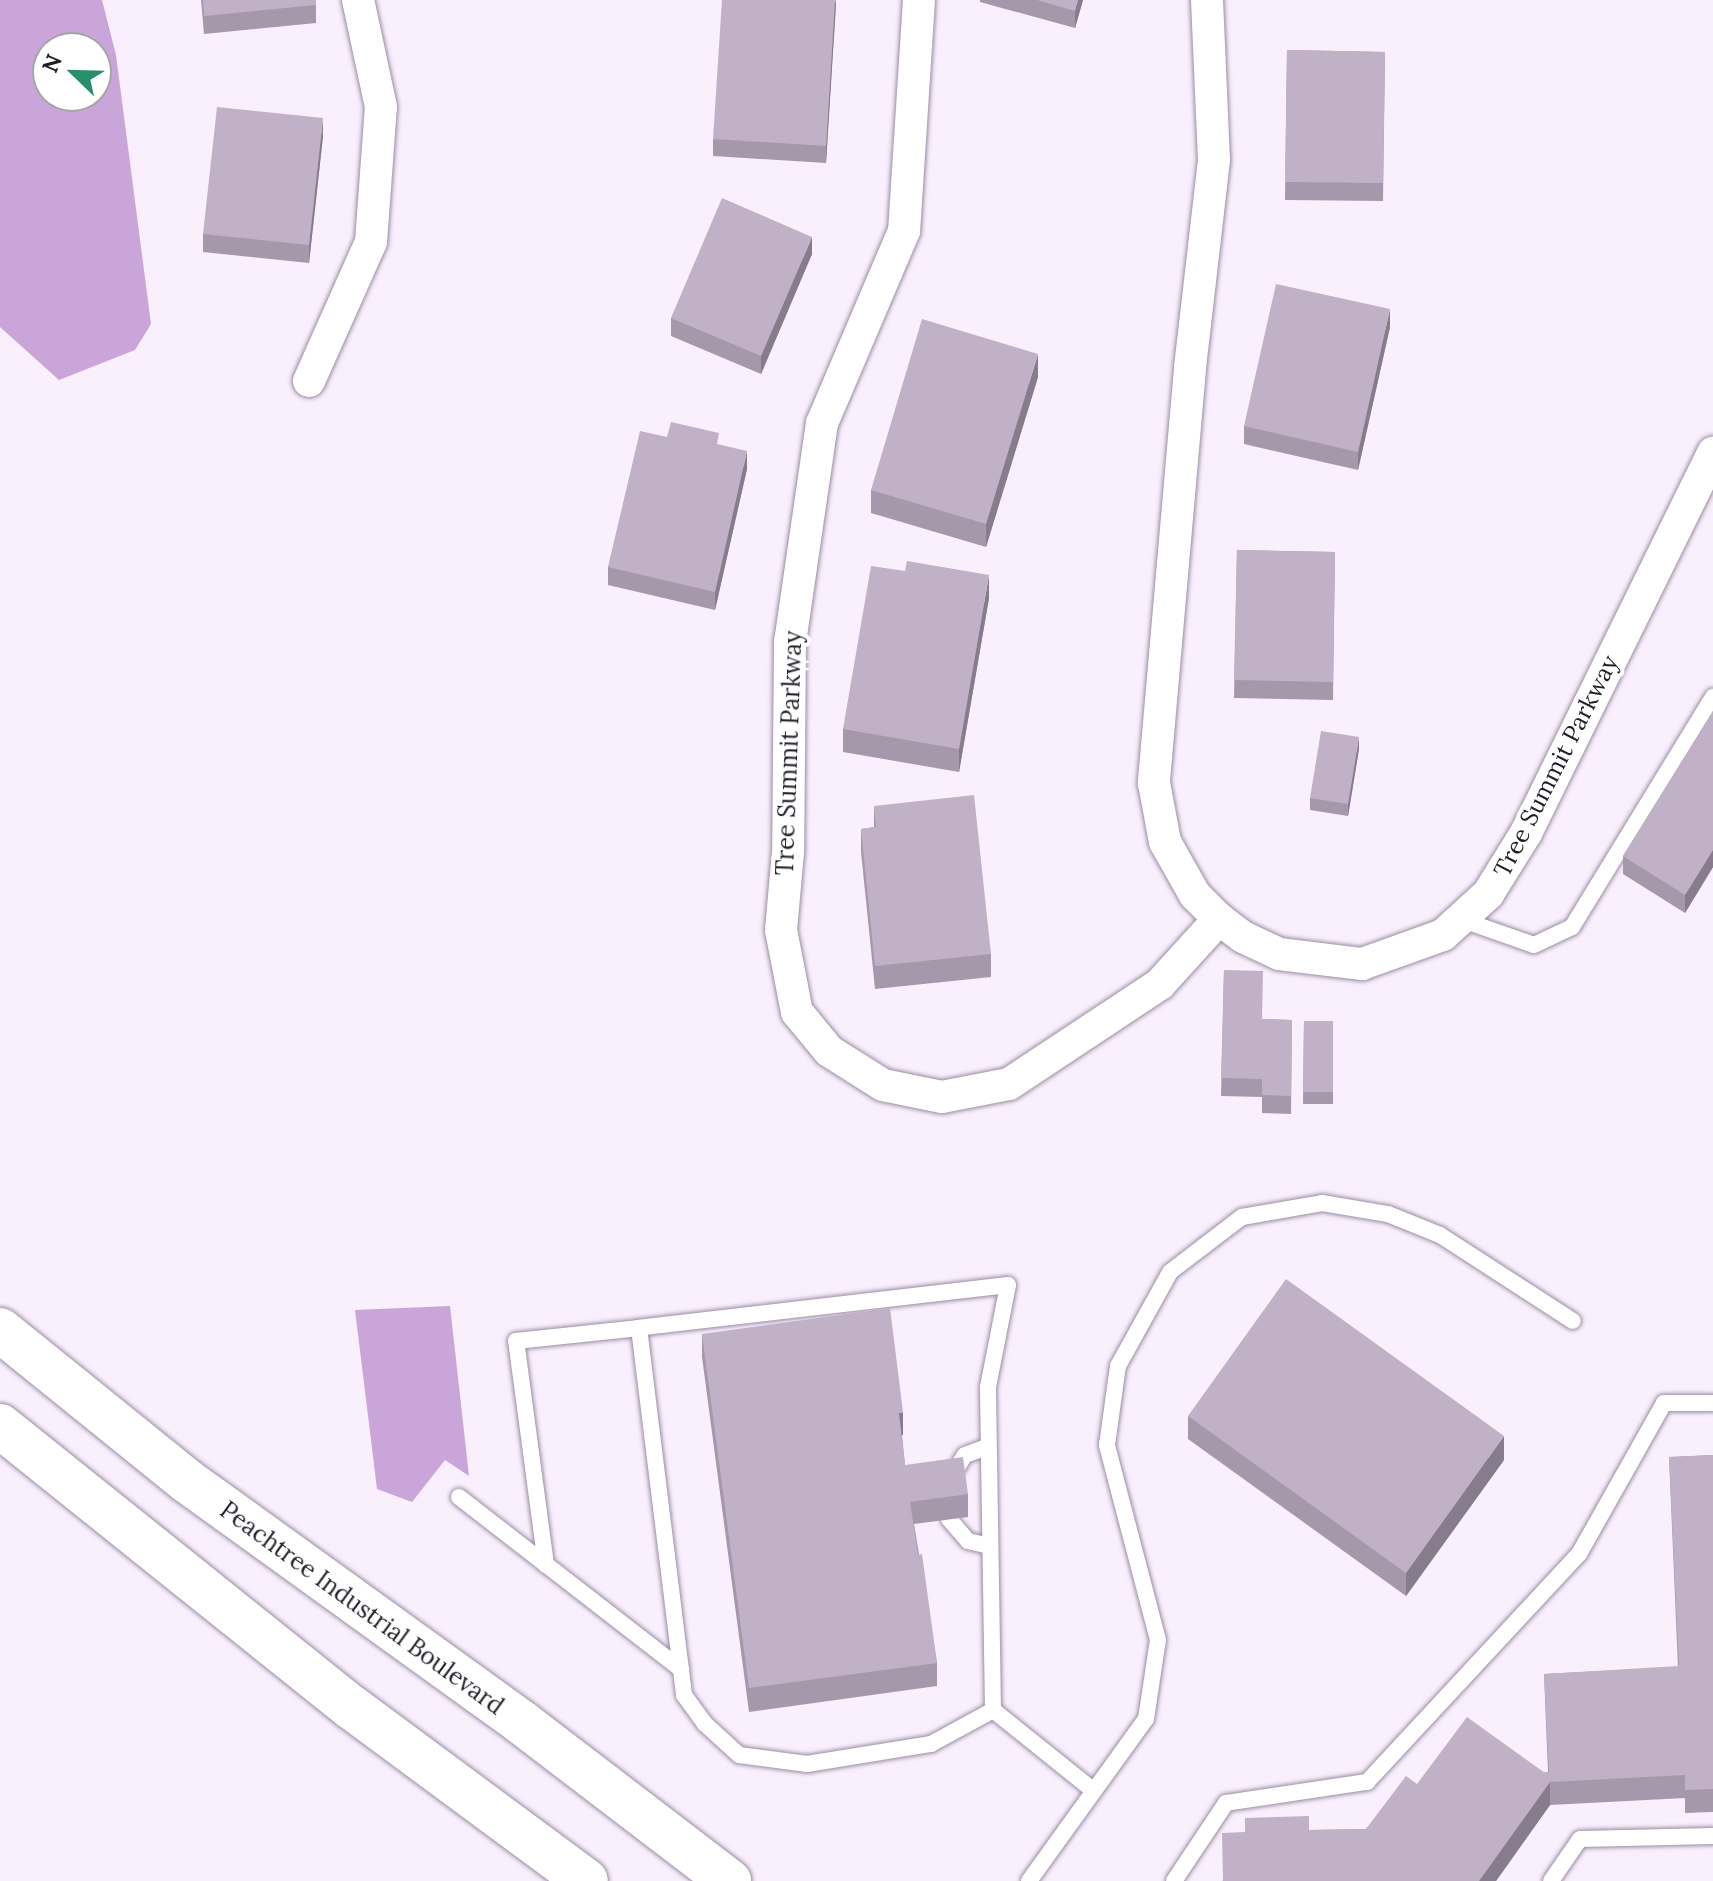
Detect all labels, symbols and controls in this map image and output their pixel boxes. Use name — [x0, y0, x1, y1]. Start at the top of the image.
north arrow — [32, 32, 112, 112]
text: N — [36, 50, 68, 77]
street label: Tree Summit Parkway — [770, 630, 808, 876]
street label: Tree Summit Parkway — [1488, 650, 1624, 882]
street label: Peachtree Industrial Boulevard — [215, 1495, 509, 1721]

